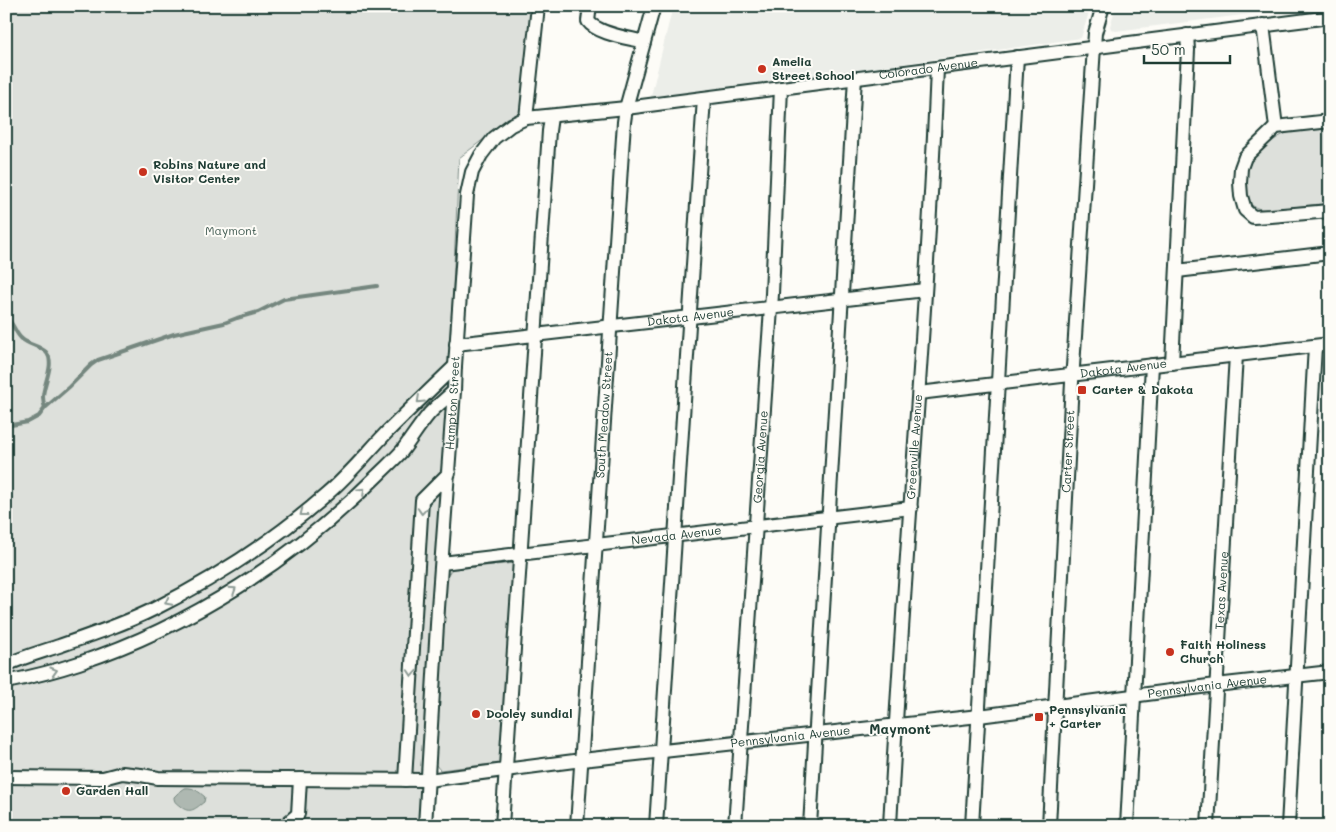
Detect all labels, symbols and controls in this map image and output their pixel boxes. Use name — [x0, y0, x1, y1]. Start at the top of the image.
scale bar — [1144, 32, 1230, 64]
text: 50 m — [1151, 39, 1186, 59]
place label: Amelia Street School — [772, 53, 855, 83]
street label: Colorado Avenue — [878, 54, 979, 82]
marker: Amelia Street School — [756, 63, 768, 75]
place label: Robins Nature and Visitor Center — [153, 156, 266, 186]
marker: Robins Nature and Visitor Center — [137, 166, 149, 178]
park label: Maymont — [205, 222, 257, 238]
street label: Dakota Avenue — [646, 303, 735, 329]
street label: South Meadow Street — [591, 351, 616, 479]
street label: Hampton Street — [441, 355, 463, 450]
street label: Dakota Avenue — [1079, 355, 1168, 381]
place label: Carter & Dakota — [1092, 381, 1193, 397]
marker: Carter & Dakota — [1076, 384, 1088, 396]
one-way arrow — [416, 394, 425, 403]
street label: Greenville Avenue — [902, 394, 925, 500]
street label: Georgia Avenue — [748, 410, 771, 504]
street label: Carter Street — [1057, 410, 1078, 493]
one-way arrow — [356, 488, 365, 497]
one-way arrow — [416, 507, 427, 515]
one-way arrow — [300, 508, 309, 517]
street label: Nevada Avenue — [630, 521, 722, 548]
street label: Texas Avenue — [1211, 550, 1231, 630]
one-way arrow — [228, 586, 237, 596]
one-way arrow — [164, 596, 173, 606]
place label: Faith Holiness Church — [1180, 636, 1266, 666]
marker: Faith Holiness Church — [1164, 646, 1176, 658]
one-way arrow — [49, 666, 57, 676]
one-way arrow — [406, 669, 417, 677]
street label: Pennsylvania Avenue — [1146, 670, 1268, 701]
place label: Pennsylvania + Carter — [1049, 701, 1126, 731]
place label: Dooley sundial — [486, 705, 572, 721]
marker: Dooley sundial — [470, 708, 482, 720]
marker: Pennsylvania + Carter — [1033, 711, 1045, 723]
district label: Maymont — [869, 719, 931, 738]
street label: Pennsylvania Avenue — [730, 721, 851, 750]
place label: Garden Hall — [76, 782, 148, 798]
marker: Garden Hall — [60, 785, 72, 797]

